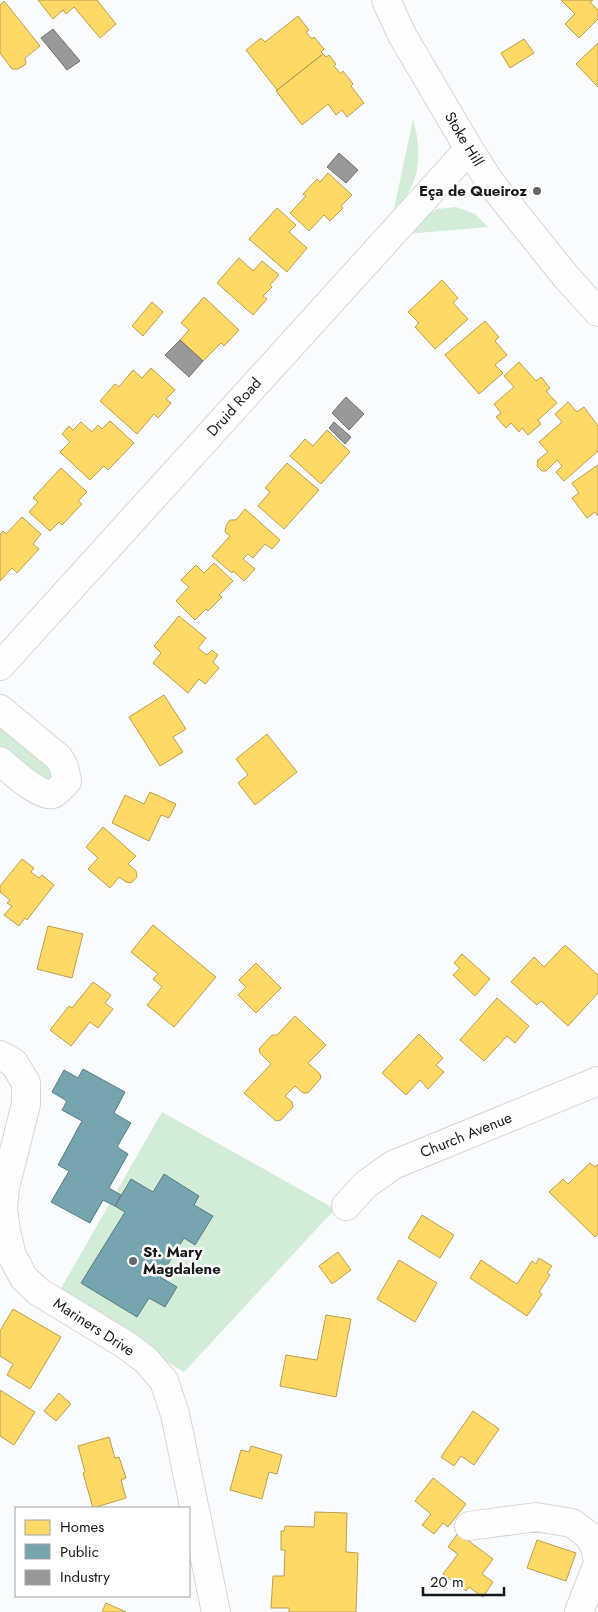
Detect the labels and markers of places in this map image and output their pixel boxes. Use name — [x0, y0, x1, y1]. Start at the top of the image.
place label: Eça de Queiroz — [419, 180, 527, 202]
marker: Eça de Queiroz — [531, 185, 543, 197]
place label: St. Mary Magdalene — [143, 1241, 221, 1280]
marker: St. Mary Magdalene — [127, 1255, 139, 1267]

